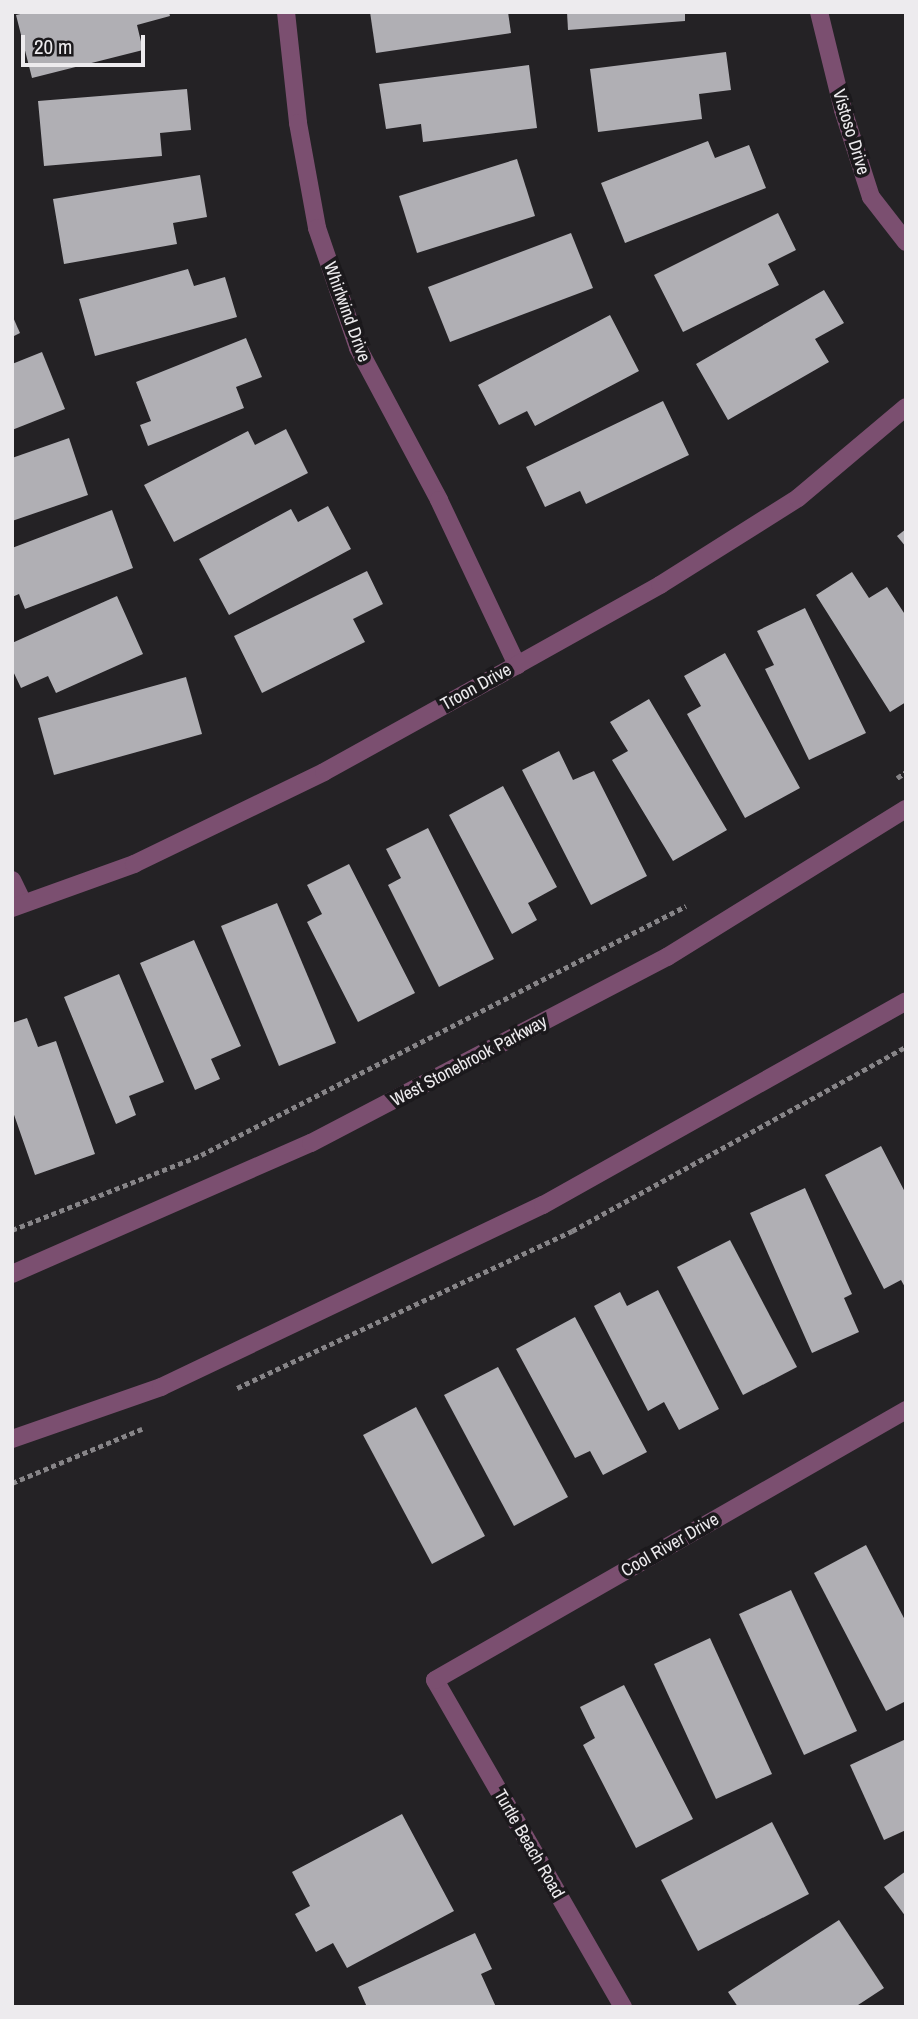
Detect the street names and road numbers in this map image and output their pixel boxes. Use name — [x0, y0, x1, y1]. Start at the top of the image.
street label: Vistoso Drive — [828, 87, 874, 177]
street label: Whirlwind Drive — [319, 259, 375, 365]
street label: Troon Drive — [437, 659, 515, 715]
street label: West Stonebrook Parkway — [387, 1011, 551, 1111]
street label: Cool River Drive — [617, 1508, 723, 1582]
street label: Turtle Beach Road — [489, 1786, 569, 1902]

